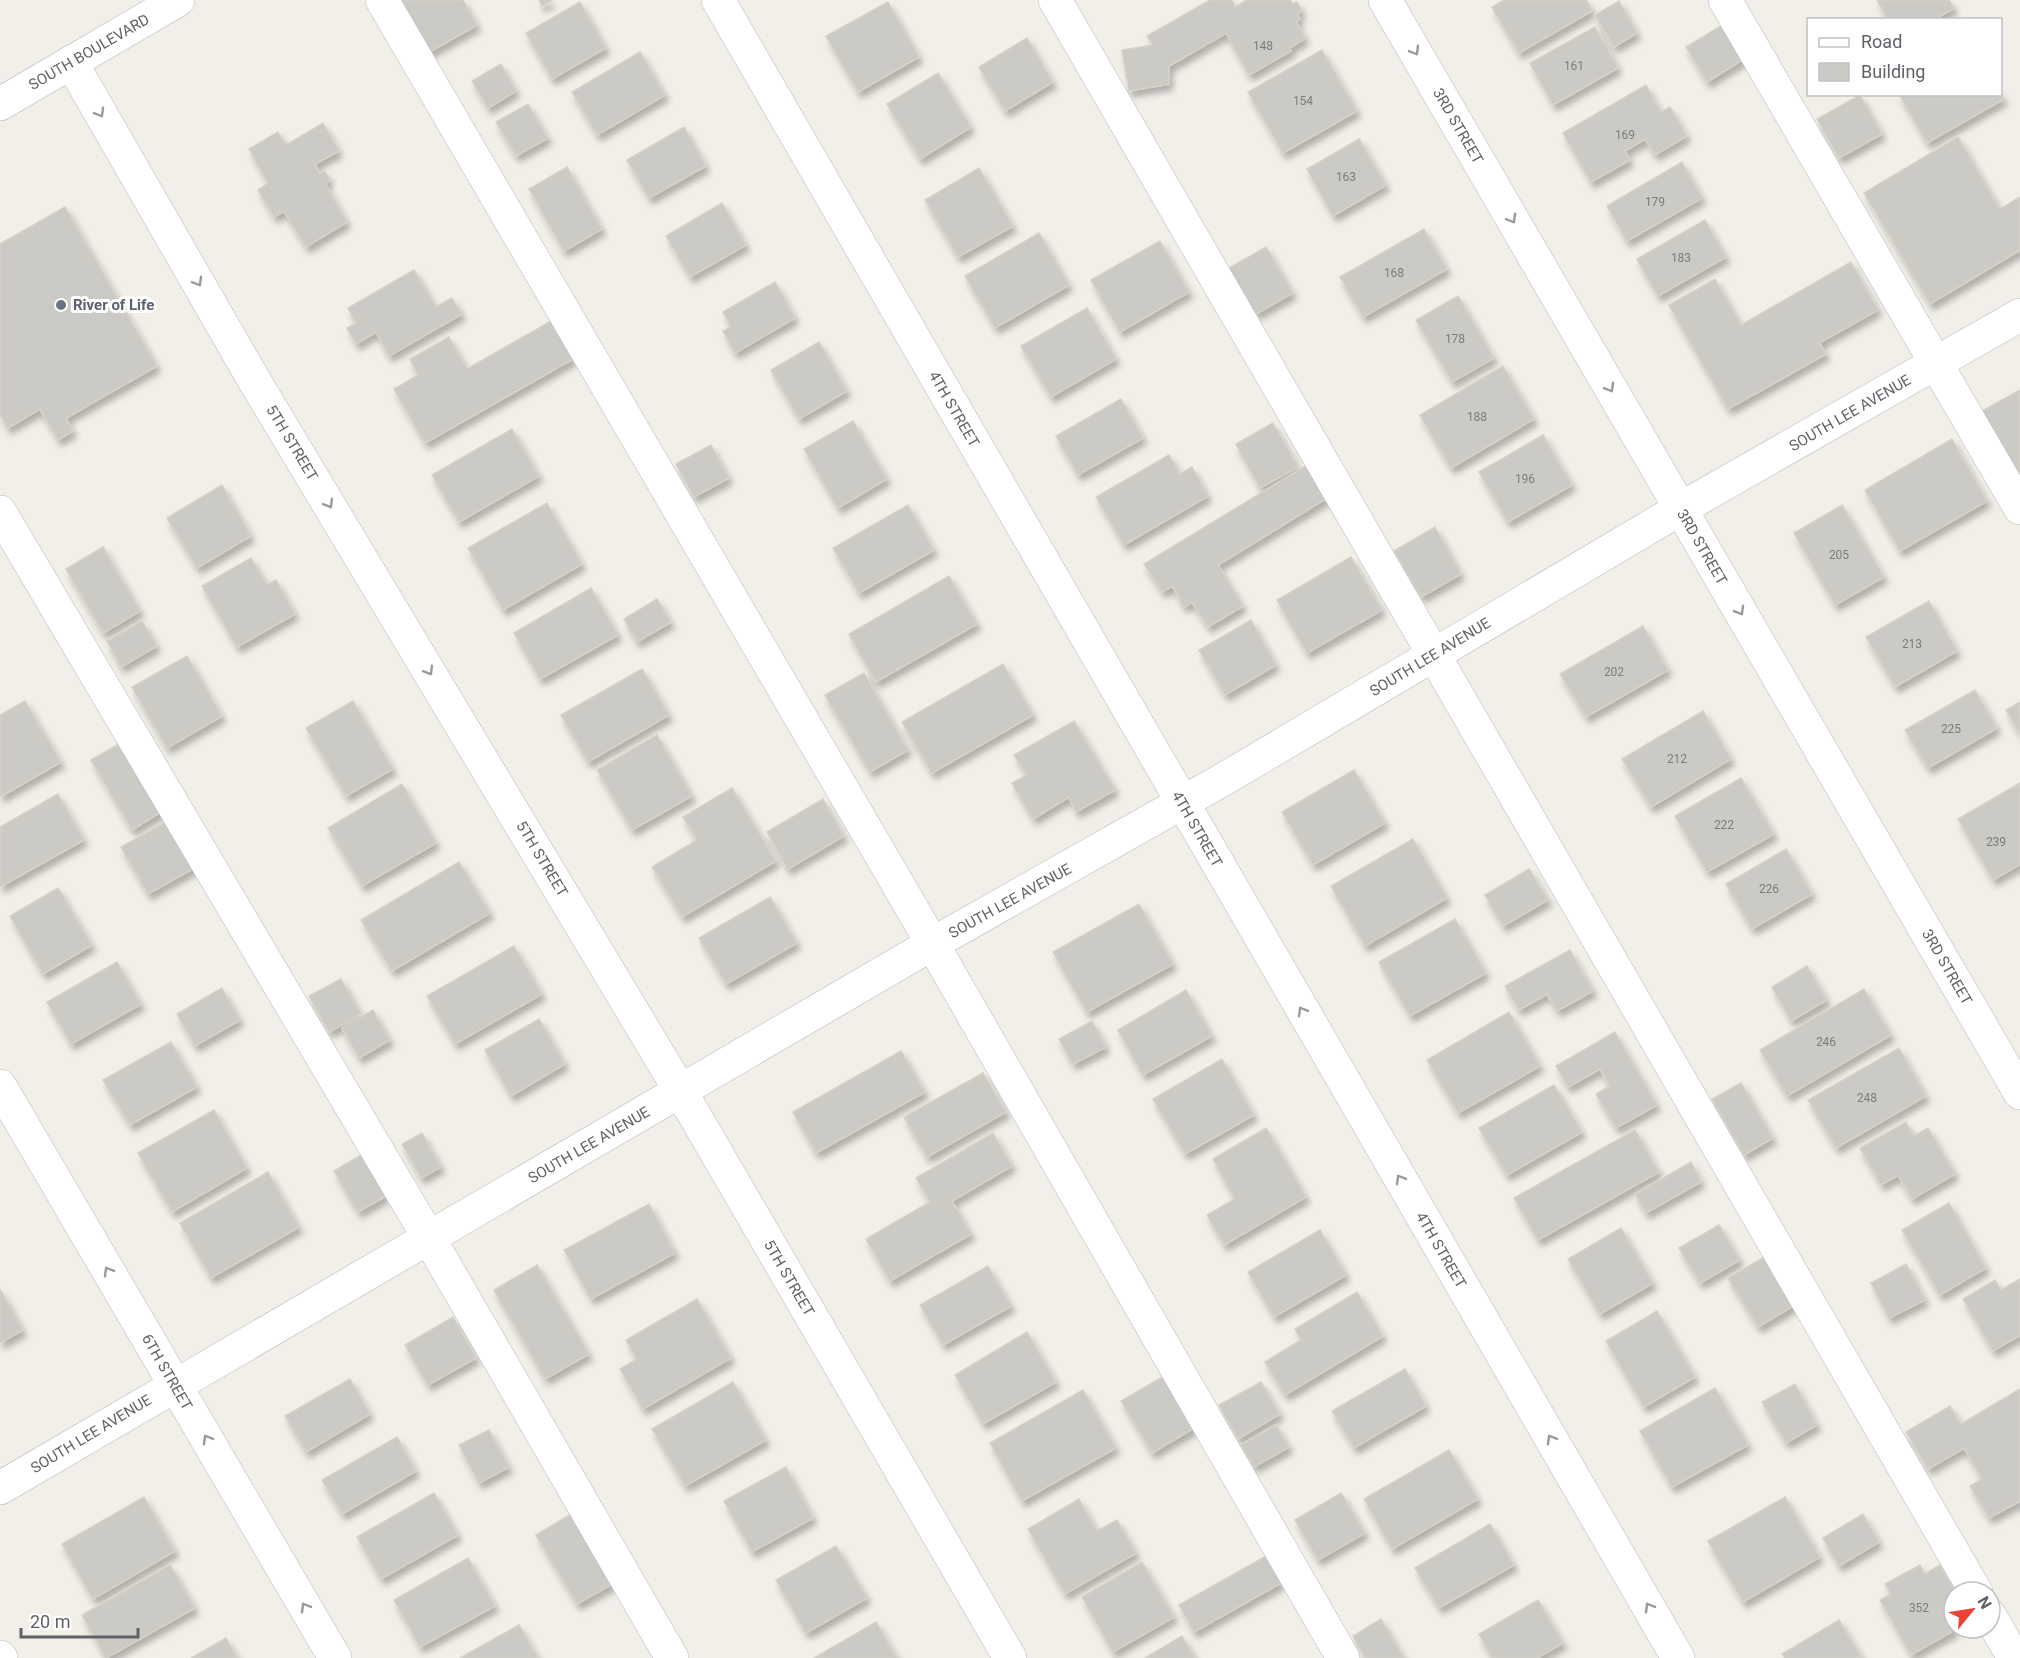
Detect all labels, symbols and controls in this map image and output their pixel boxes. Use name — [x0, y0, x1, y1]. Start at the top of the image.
street label: SOUTH BOULEVARD — [26, 10, 152, 94]
legend — [1807, 18, 2002, 96]
text: Road — [1861, 31, 1902, 52]
house number: 148 — [1253, 39, 1273, 53]
one-way arrow — [1407, 45, 1419, 55]
house number: 161 — [1564, 59, 1584, 73]
text: Building — [1861, 61, 1925, 82]
street label: 3RD STREET — [1429, 85, 1487, 167]
house number: 154 — [1293, 94, 1313, 108]
one-way arrow — [93, 107, 104, 117]
house number: 169 — [1615, 128, 1635, 142]
house number: 163 — [1336, 170, 1356, 184]
house number: 179 — [1645, 195, 1665, 209]
one-way arrow — [1505, 213, 1517, 223]
house number: 183 — [1671, 251, 1691, 265]
house number: 168 — [1384, 266, 1404, 280]
one-way arrow — [190, 276, 202, 286]
place label: River of Life — [73, 296, 154, 314]
marker: River of Life — [54, 298, 68, 312]
house number: 178 — [1445, 332, 1465, 346]
street label: 4TH STREET — [925, 368, 983, 450]
street label: SOUTH LEE AVENUE — [1786, 371, 1914, 455]
one-way arrow — [1603, 382, 1614, 392]
street label: 5TH STREET — [262, 402, 322, 484]
house number: 188 — [1467, 410, 1487, 424]
house number: 196 — [1515, 472, 1535, 486]
one-way arrow — [321, 498, 333, 508]
street label: 3RD STREET — [1673, 506, 1731, 588]
house number: 205 — [1829, 548, 1849, 562]
one-way arrow — [1733, 605, 1744, 615]
street label: SOUTH LEE AVENUE — [1366, 614, 1494, 700]
house number: 213 — [1902, 637, 1922, 651]
one-way arrow — [422, 665, 433, 675]
house number: 202 — [1604, 665, 1624, 679]
house number: 225 — [1941, 722, 1961, 736]
house number: 212 — [1667, 752, 1687, 766]
street label: 4TH STREET — [1168, 788, 1226, 870]
street label: 5TH STREET — [512, 818, 572, 900]
house number: 222 — [1714, 818, 1734, 832]
house number: 239 — [1986, 835, 2006, 849]
street label: SOUTH LEE AVENUE — [946, 860, 1075, 942]
house number: 226 — [1759, 882, 1779, 896]
street label: 3RD STREET — [1918, 926, 1976, 1008]
one-way arrow — [1298, 1007, 1310, 1017]
house number: 246 — [1816, 1035, 1836, 1049]
house number: 248 — [1857, 1091, 1877, 1105]
street label: SOUTH LEE AVENUE — [525, 1103, 653, 1187]
one-way arrow — [1396, 1175, 1408, 1185]
street label: 4TH STREET — [1412, 1209, 1470, 1291]
street label: 5TH STREET — [760, 1237, 818, 1319]
one-way arrow — [104, 1267, 115, 1277]
street label: 6TH STREET — [138, 1331, 196, 1413]
street label: SOUTH LEE AVENUE — [27, 1391, 155, 1477]
one-way arrow — [203, 1435, 214, 1445]
one-way arrow — [1547, 1435, 1558, 1445]
north arrow — [1942, 1580, 2002, 1640]
text: N — [1974, 1593, 1996, 1612]
scale bar — [21, 1601, 138, 1639]
house number: 352 — [1909, 1601, 1929, 1615]
one-way arrow — [301, 1603, 313, 1614]
one-way arrow — [1645, 1603, 1656, 1613]
text: 20 m — [30, 1611, 70, 1632]

